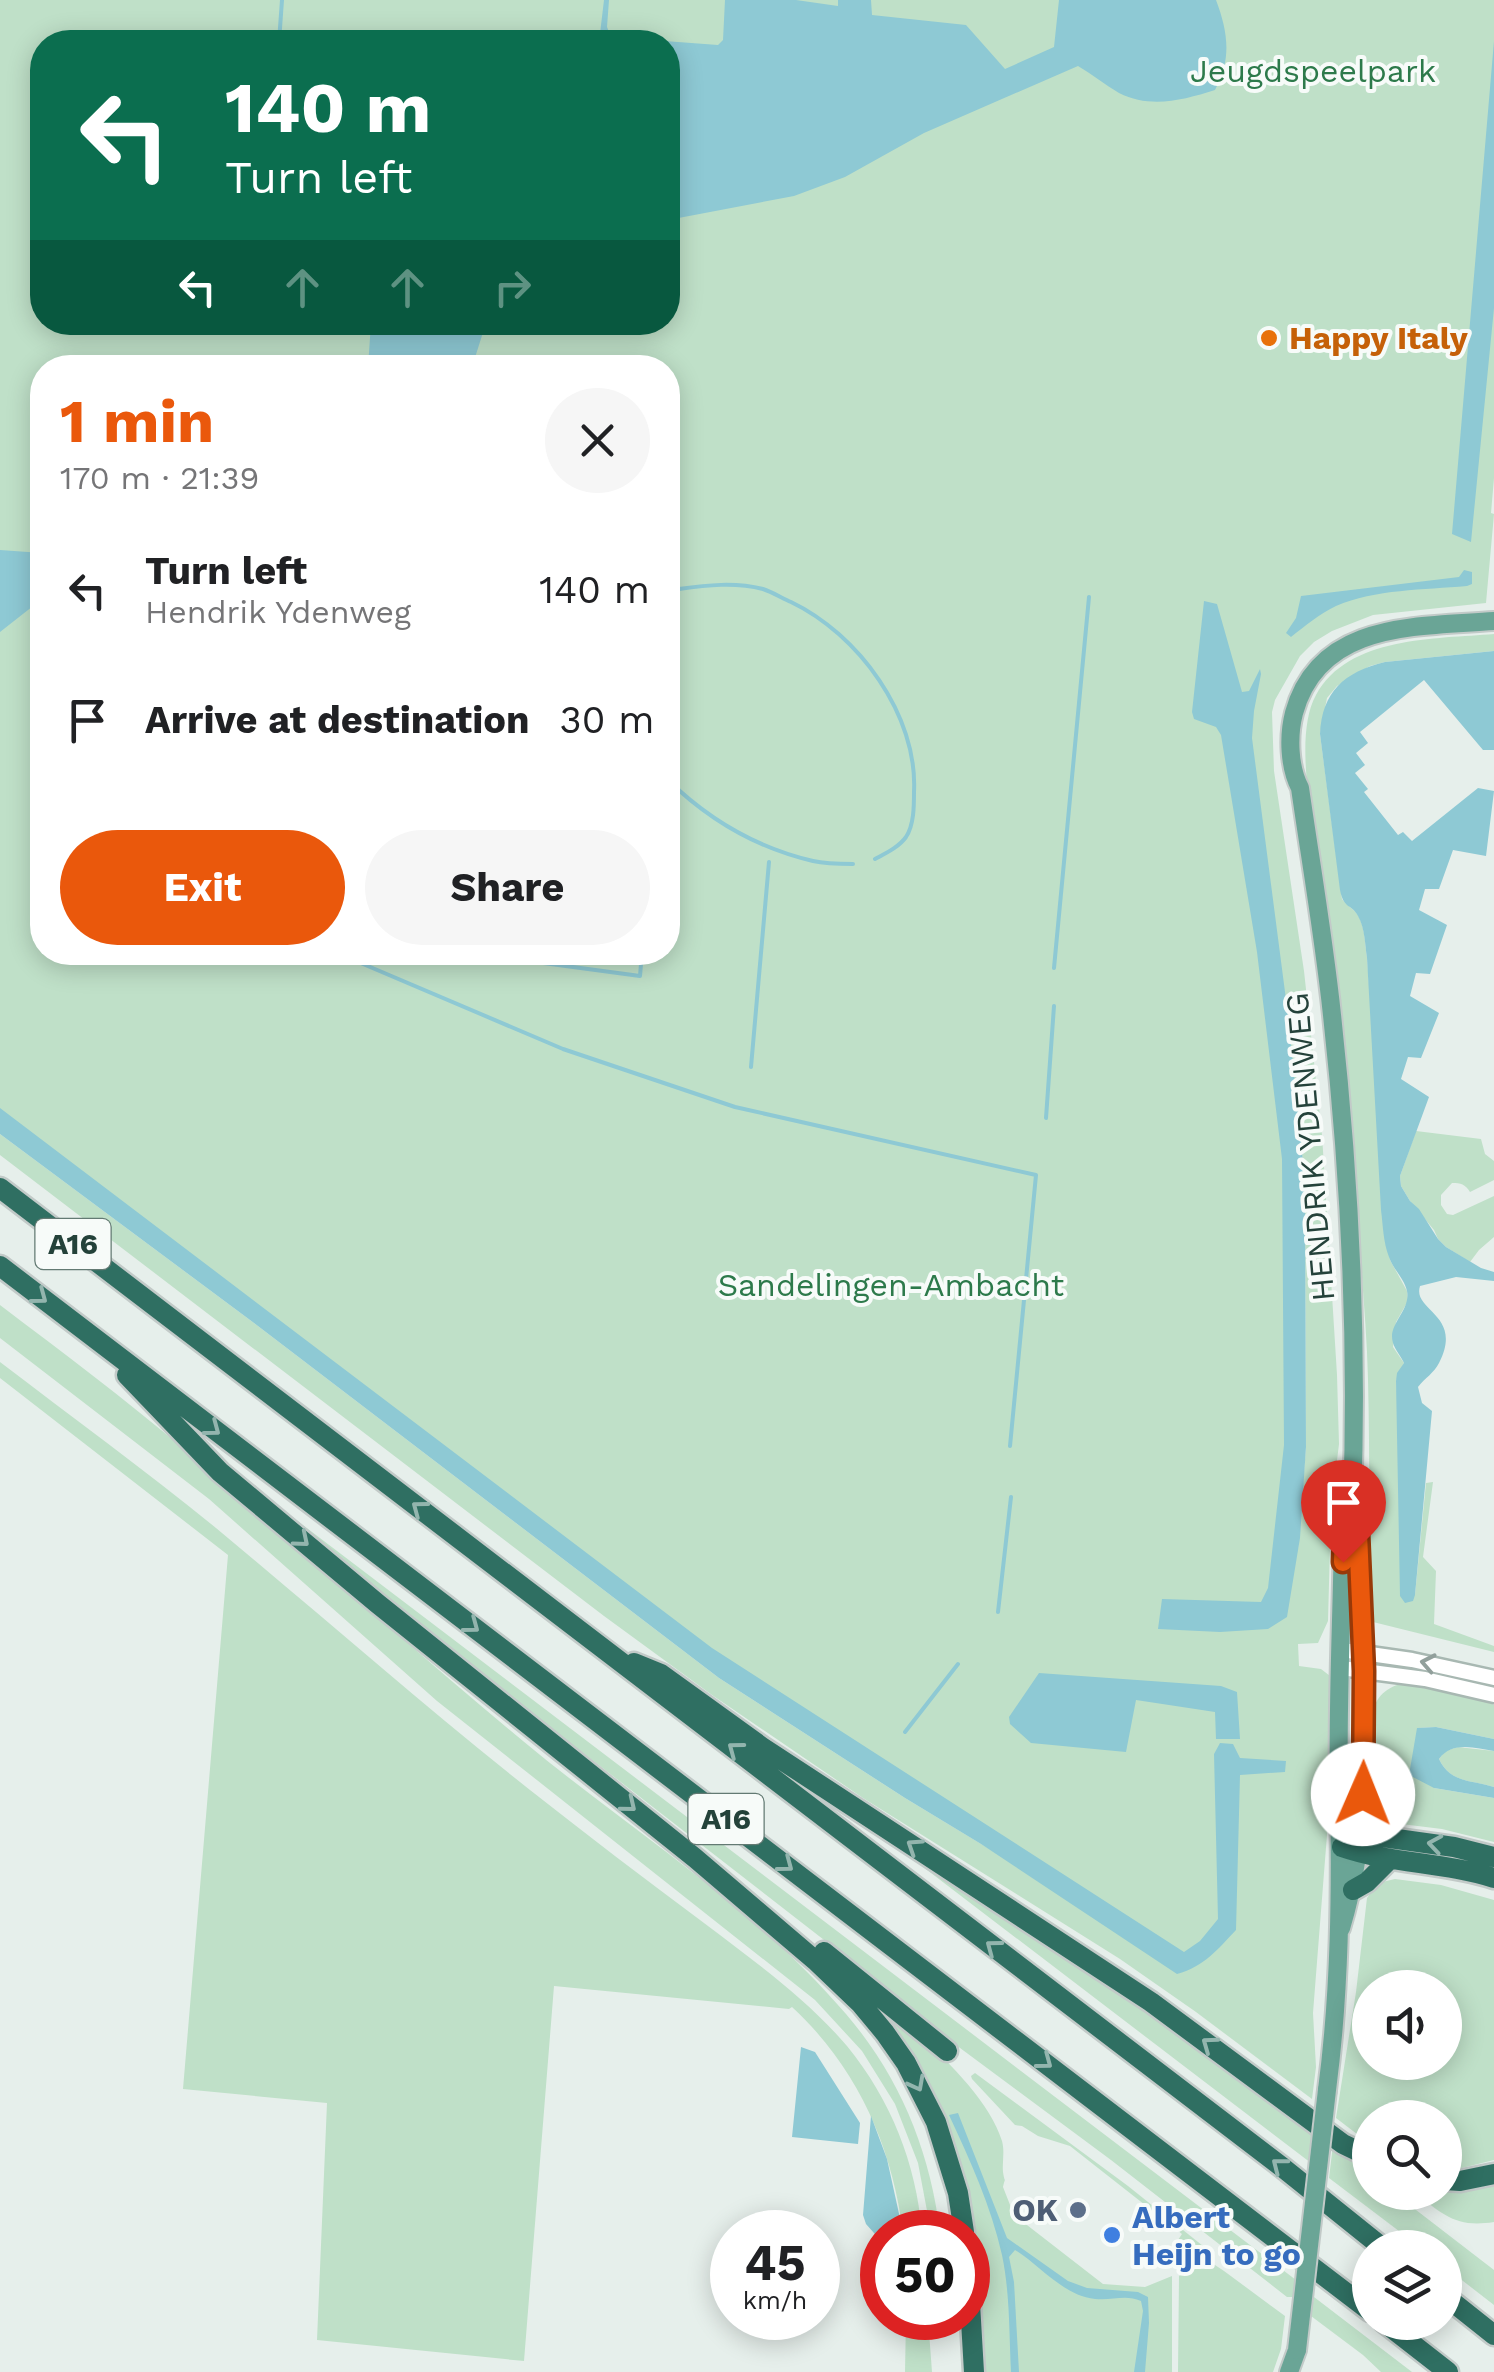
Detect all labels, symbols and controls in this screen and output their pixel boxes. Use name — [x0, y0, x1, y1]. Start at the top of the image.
park label: Jeugdspeelpark — [1190, 52, 1436, 90]
text: 140 m — [225, 67, 431, 149]
icon: left — [60, 70, 190, 200]
text: Turn left — [225, 151, 412, 204]
icon: left — [170, 260, 225, 315]
icon: ahead — [275, 260, 330, 315]
icon: ahead — [380, 260, 435, 315]
icon: right — [485, 260, 540, 315]
place label: Happy Italy — [1289, 319, 1469, 357]
marker: Happy Italy — [1258, 327, 1280, 349]
text: 1 min — [60, 386, 214, 457]
button: close — [545, 388, 650, 493]
text: 170 m · 21:39 — [60, 459, 259, 497]
text: Turn left — [145, 549, 307, 593]
icon: left — [60, 563, 115, 618]
text: 140 m — [539, 568, 650, 612]
text: Hendrik Ydenweg — [145, 593, 411, 631]
icon: arrive — [60, 693, 115, 748]
text: Arrive at destination — [145, 698, 530, 742]
text: 30 m — [560, 698, 655, 742]
button: Exit — [60, 830, 345, 945]
button: Share — [365, 830, 650, 945]
street label: HENDRIK YDENWEG — [1278, 991, 1342, 1303]
road number: A16 — [36, 1219, 110, 1269]
park label: Sandelingen-Ambacht — [718, 1266, 1064, 1304]
one-way arrow — [29, 1285, 47, 1302]
one-way arrow — [202, 1417, 220, 1434]
pin — [1301, 1460, 1386, 1563]
icon: arrive — [1316, 1475, 1371, 1530]
one-way arrow — [412, 1502, 430, 1520]
one-way arrow — [290, 1528, 309, 1546]
one-way arrow — [461, 1614, 479, 1631]
one-way arrow — [1420, 1653, 1436, 1674]
position arrow — [1311, 1742, 1415, 1846]
one-way arrow — [728, 1744, 746, 1761]
one-way arrow — [617, 1793, 635, 1811]
road number: A16 — [688, 1794, 764, 1844]
one-way arrow — [1427, 1834, 1443, 1855]
one-way arrow — [907, 1840, 925, 1859]
one-way arrow — [775, 1853, 793, 1871]
one-way arrow — [986, 1941, 1004, 1958]
map controls — [1352, 1970, 1462, 2340]
button: sound — [1352, 1970, 1462, 2080]
one-way arrow — [1202, 2038, 1220, 2056]
one-way arrow — [1034, 2050, 1052, 2068]
one-way arrow — [904, 2073, 924, 2091]
button: search — [1352, 2100, 1462, 2210]
one-way arrow — [1272, 2160, 1290, 2177]
place label: OK — [1012, 2191, 1058, 2229]
place label: Albert Heijn to go — [1132, 2198, 1301, 2273]
marker: OK — [1067, 2199, 1089, 2221]
speed limit sign: 50 — [860, 2210, 990, 2340]
marker: Albert Heijn to go — [1101, 2224, 1123, 2246]
button: layers — [1352, 2230, 1462, 2340]
text: 45 — [744, 2233, 806, 2292]
text: km/h — [743, 2286, 807, 2315]

